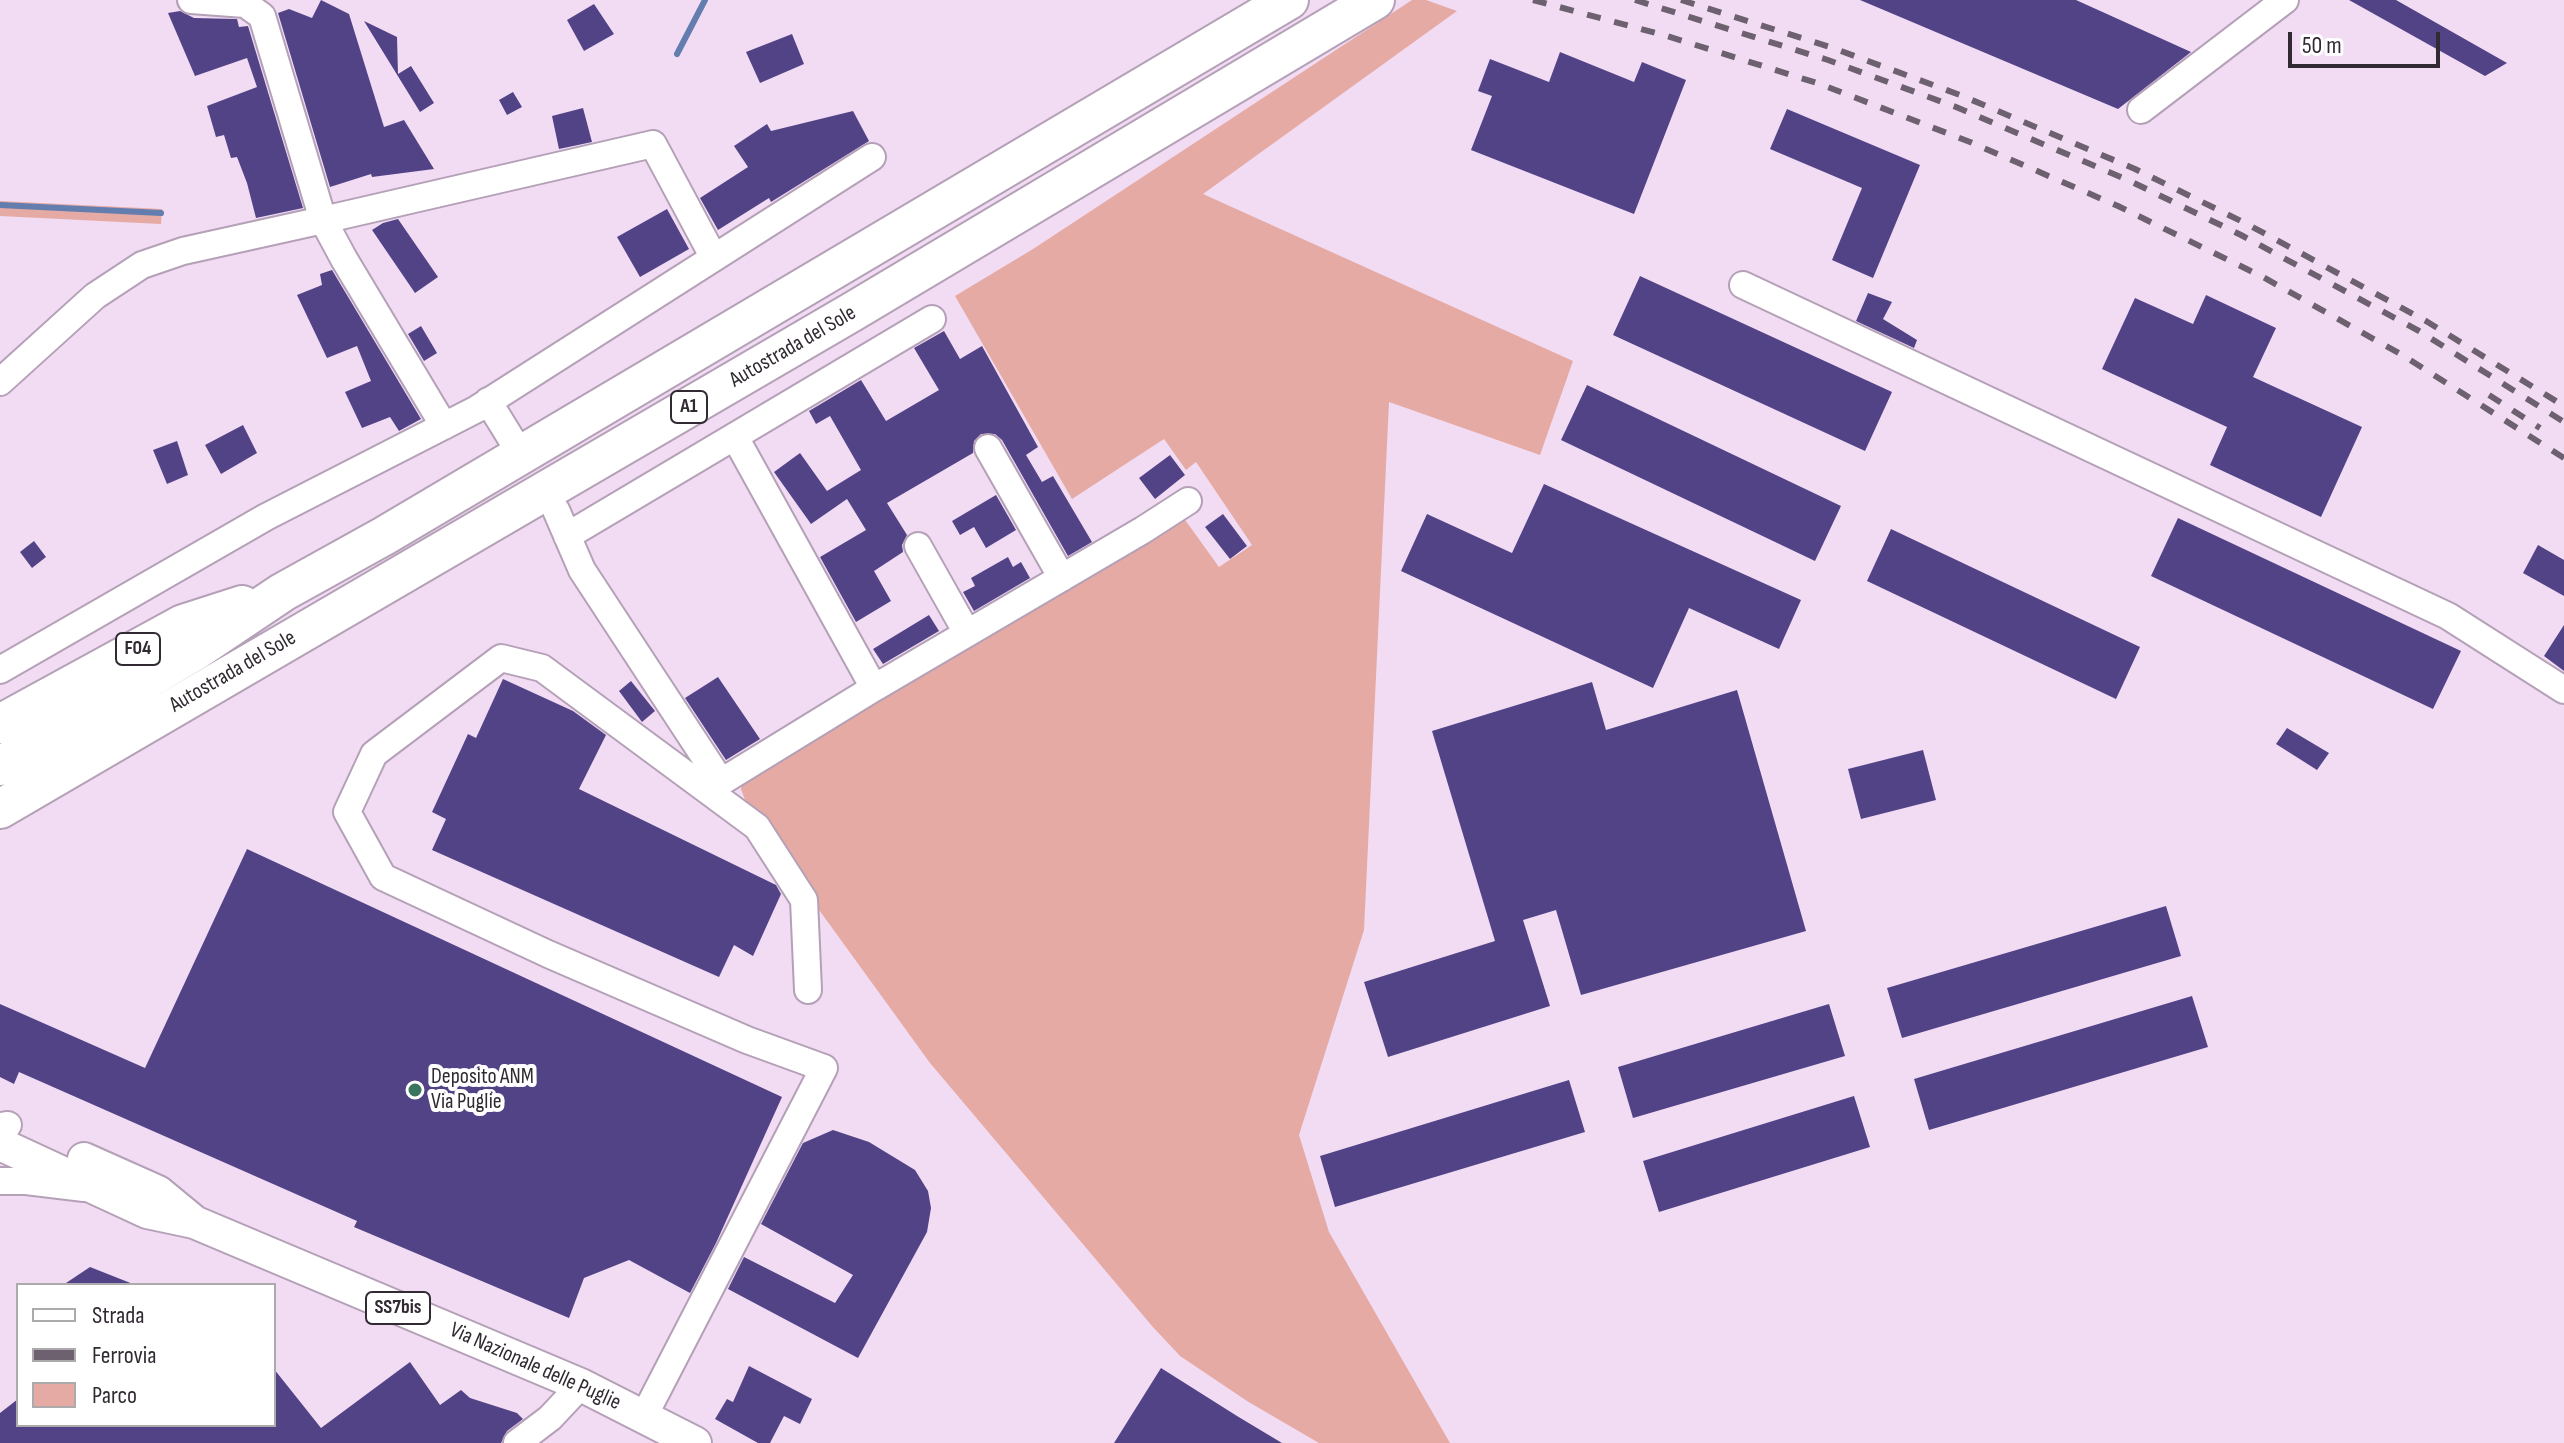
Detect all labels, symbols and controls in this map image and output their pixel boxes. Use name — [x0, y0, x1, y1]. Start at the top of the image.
scale bar — [2292, 16, 2444, 66]
text: 50 m — [2302, 31, 2342, 60]
street label: Autostrada del Sole — [725, 300, 861, 394]
road number: A1 — [671, 391, 707, 423]
street label: Autostrada del Sole — [165, 625, 301, 719]
road number: F04 — [116, 633, 160, 665]
place label: Deposito ANM Via Puglie — [431, 1064, 534, 1116]
marker: Deposito ANM Via Puglie — [406, 1081, 424, 1099]
legend — [16, 1283, 276, 1427]
road number: SS7bis — [366, 1292, 430, 1324]
text: Strada — [92, 1301, 145, 1330]
street label: Via Nazionale delle Puglie — [445, 1317, 625, 1417]
text: Ferrovia — [92, 1341, 157, 1370]
text: Parco — [92, 1381, 137, 1410]

